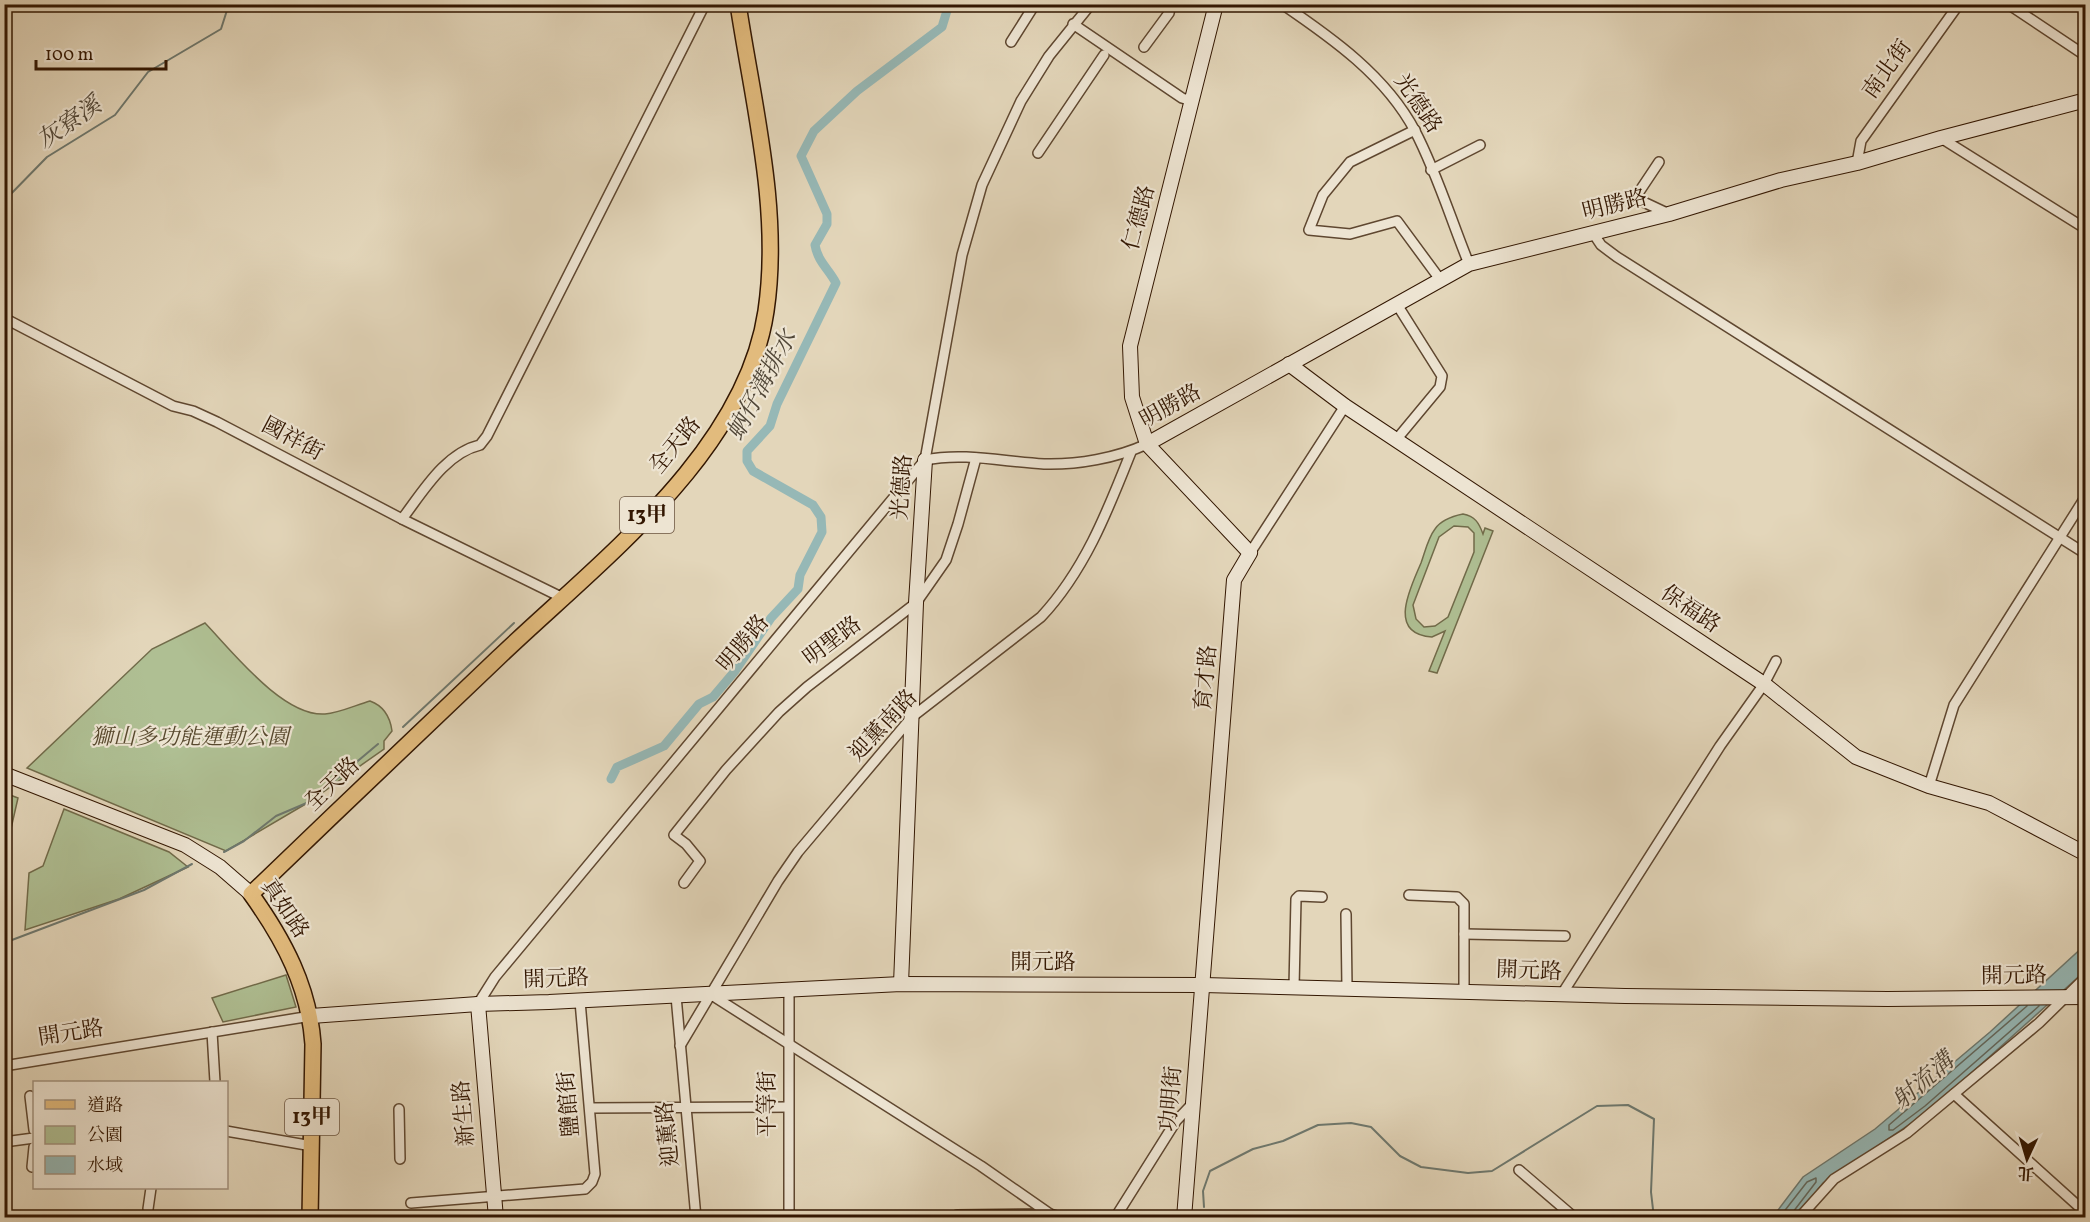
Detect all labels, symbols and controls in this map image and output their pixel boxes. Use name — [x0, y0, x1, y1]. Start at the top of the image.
scale bar — [36, 33, 166, 71]
street label: 南北街 — [1856, 34, 1920, 106]
text: 100 m — [45, 43, 94, 68]
street label: 光德路 — [1386, 68, 1448, 140]
water label: 灰寮溪 — [31, 88, 112, 159]
street label: 仁德路 — [1116, 182, 1164, 254]
street label: 明勝路 — [1579, 183, 1651, 229]
water label: 蚋仔溝排水 — [720, 323, 807, 447]
street label: 明勝路 — [1135, 377, 1207, 437]
street label: 國祥街 — [256, 411, 328, 469]
street label: 全天路 — [643, 411, 709, 481]
street label: 光德路 — [885, 453, 921, 521]
road number: 13甲 — [620, 497, 674, 533]
street label: 保福路 — [1654, 579, 1726, 641]
street label: 明勝路 — [711, 609, 777, 679]
street label: 明聖路 — [797, 610, 869, 674]
street label: 育才路 — [1189, 644, 1225, 712]
street label: 迎薰南路 — [843, 683, 925, 769]
park label: 獅山多功能運動公園 — [91, 723, 292, 754]
street label: 全天路 — [298, 751, 368, 819]
street label: 真如路 — [253, 873, 315, 945]
street label: 開元路 — [1010, 948, 1076, 979]
street label: 開元路 — [1495, 955, 1563, 989]
street label: 開元路 — [1981, 961, 2047, 993]
street label: 開元路 — [522, 963, 590, 997]
street label: 開元路 — [36, 1014, 106, 1054]
water label: 射流溝 — [1886, 1043, 1965, 1118]
street label: 功明街 — [1154, 1065, 1190, 1133]
street label: 鹽館街 — [552, 1070, 588, 1138]
street label: 平等街 — [753, 1071, 784, 1137]
street label: 新生路 — [447, 1079, 483, 1147]
legend — [33, 1081, 228, 1189]
text: 道路 — [87, 1094, 123, 1119]
road number: 13甲 — [285, 1099, 339, 1135]
street label: 迎薰路 — [650, 1100, 688, 1168]
text: 公園 — [87, 1124, 123, 1149]
north arrow — [1997, 1129, 2057, 1189]
text: 水域 — [87, 1154, 123, 1179]
text: 北 — [2017, 1160, 2035, 1184]

